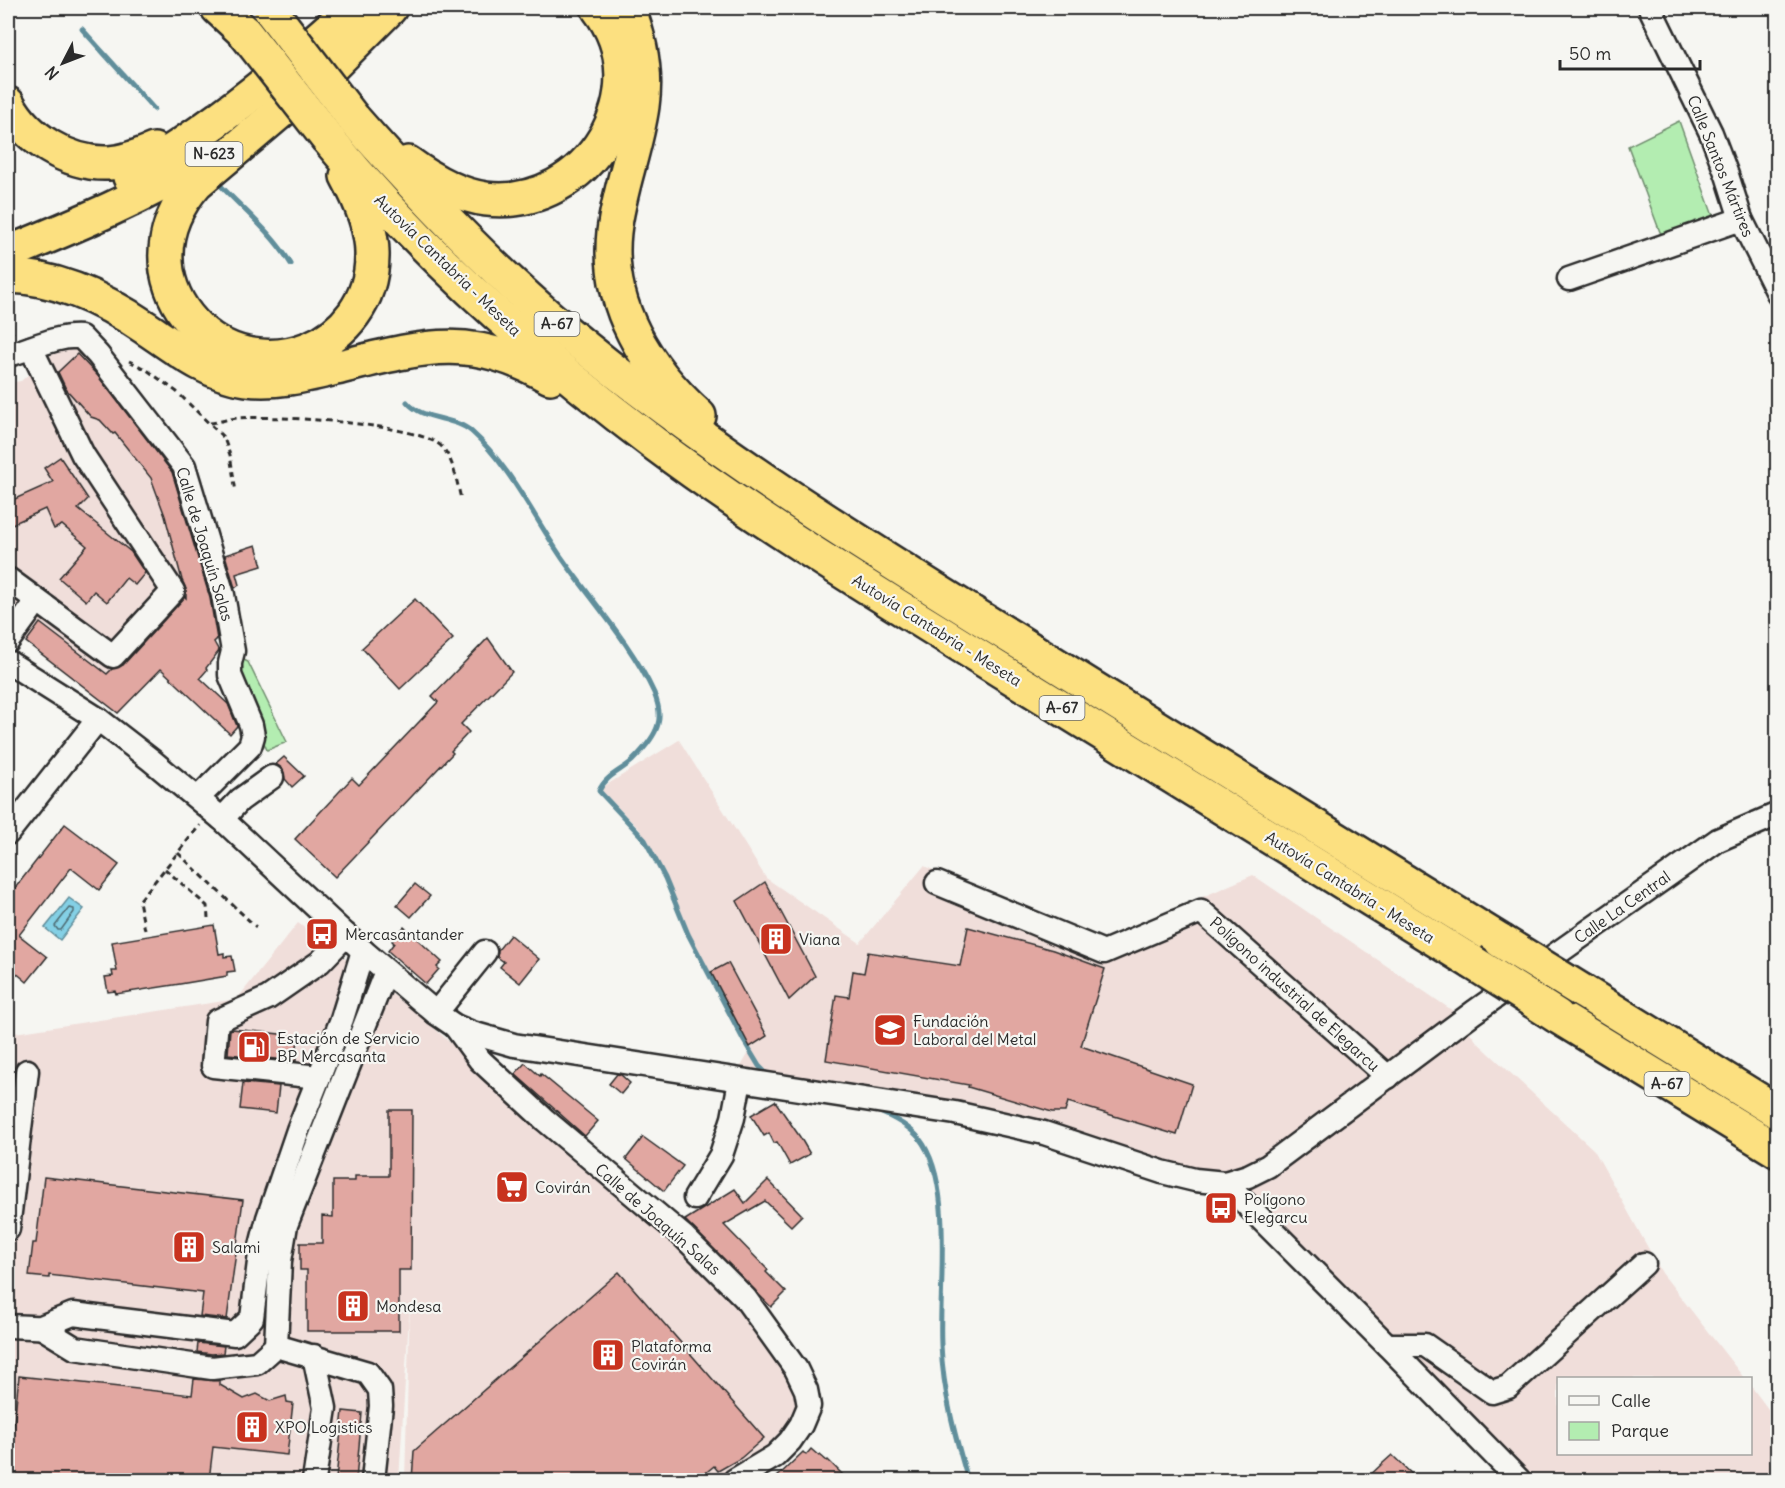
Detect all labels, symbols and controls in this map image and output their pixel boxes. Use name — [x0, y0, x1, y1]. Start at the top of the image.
north arrow — [33, 33, 93, 93]
scale bar — [1560, 33, 1700, 71]
text: 50 m — [1569, 42, 1611, 65]
text: N — [41, 62, 63, 84]
street label: Calle Santos Mártires — [1683, 92, 1759, 240]
road number: N-623 — [186, 142, 242, 166]
street label: Autovía Cantabria - Meseta — [371, 190, 525, 340]
road number: A-67 — [534, 312, 580, 336]
street label: Calle de Joaquín Salas — [172, 465, 238, 623]
street label: Autovía Cantabria - Meseta — [849, 570, 1025, 690]
road number: A-67 — [1040, 696, 1084, 720]
street label: Autovía Cantabria - Meseta — [1262, 827, 1438, 947]
street label: Calle La Central — [1570, 866, 1674, 948]
street label: Polígono industrial de Elegarcu — [1206, 912, 1384, 1076]
bus stop icon: Mercasantander — [304, 916, 340, 952]
building icon: Viana — [758, 921, 794, 957]
place label: Mercasantander — [345, 924, 464, 944]
place label: Viana — [799, 929, 840, 949]
place label: Fundación Laboral del Metal — [913, 1011, 1036, 1049]
school or university icon: Fundación Laboral del Metal — [872, 1012, 908, 1048]
place label: Estación de Servicio BP Mercasanta — [277, 1028, 420, 1066]
fuel station icon: Estación de Servicio BP Mercasanta — [236, 1029, 272, 1065]
road number: A-67 — [1644, 1072, 1690, 1096]
street label: Calle de Joaquín Salas — [591, 1159, 725, 1279]
supermarket icon: Covirán — [494, 1169, 530, 1205]
place label: Covirán — [535, 1177, 590, 1197]
place label: Polígono Elegarcu — [1244, 1189, 1308, 1227]
bus stop icon: Polígono Elegarcu — [1203, 1190, 1239, 1226]
building icon: Salami — [171, 1229, 207, 1265]
place label: Salami — [212, 1237, 260, 1257]
building icon: Mondesa — [335, 1288, 371, 1324]
place label: Mondesa — [376, 1296, 441, 1316]
place label: Plataforma Covirán — [631, 1336, 712, 1374]
building icon: Plataforma Covirán — [590, 1337, 626, 1373]
legend — [1557, 1377, 1752, 1455]
text: Calle — [1611, 1389, 1651, 1412]
building icon: XPO Logistics — [234, 1409, 270, 1445]
place label: XPO Logistics — [275, 1417, 372, 1437]
text: Parque — [1611, 1419, 1669, 1442]

